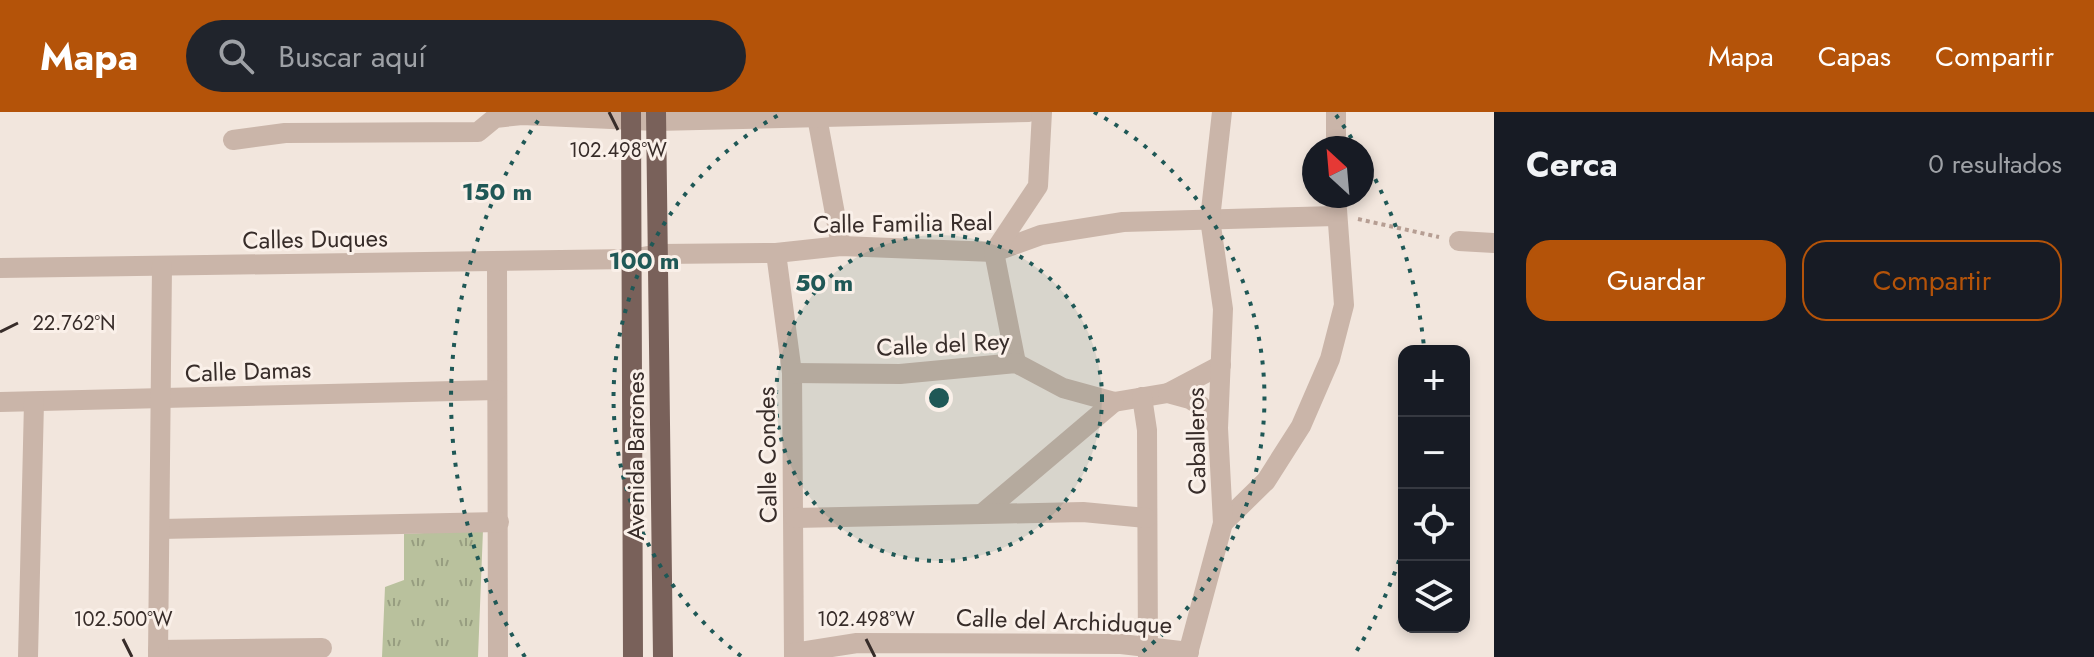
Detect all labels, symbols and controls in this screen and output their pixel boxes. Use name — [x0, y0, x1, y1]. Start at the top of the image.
search box — [186, 20, 746, 92]
text: Mapa — [40, 29, 138, 84]
icon: search — [214, 34, 258, 78]
text: Buscar aquí — [278, 35, 426, 78]
text: Mapa — [1708, 36, 1774, 77]
text: Capas — [1818, 36, 1891, 77]
text: Compartir — [1935, 36, 2054, 77]
text: 102.498°W — [569, 136, 667, 165]
north arrow — [1302, 136, 1374, 208]
text: Cerca — [1526, 140, 1618, 189]
text: 0 resultados — [1928, 145, 2062, 183]
text: 150 m — [462, 174, 532, 209]
street label: Calle Familia Real — [813, 204, 993, 242]
street label: Calles Duques — [242, 220, 388, 258]
button: Guardar — [1526, 240, 1786, 321]
button: Compartir — [1802, 240, 2062, 321]
text: 100 m — [609, 243, 679, 278]
text: 50 m — [795, 265, 853, 300]
text: 22.762°N — [32, 309, 116, 338]
street label: Calle del Rey — [876, 323, 1011, 365]
map controls — [1398, 345, 1470, 633]
button: + — [1398, 345, 1470, 417]
street label: Calle Damas — [184, 351, 312, 391]
street label: Avenida Barones — [618, 371, 653, 541]
centre of rings — [925, 384, 953, 412]
street label: Calle Condes — [748, 386, 786, 524]
street label: Caballeros — [1178, 387, 1214, 495]
button: − — [1398, 417, 1470, 489]
button: locate — [1398, 489, 1470, 561]
button: layers — [1398, 561, 1470, 633]
street label: Calle del Archiduque — [955, 600, 1173, 642]
text: 102.500°W — [73, 605, 173, 634]
text: 102.498°W — [817, 605, 915, 634]

